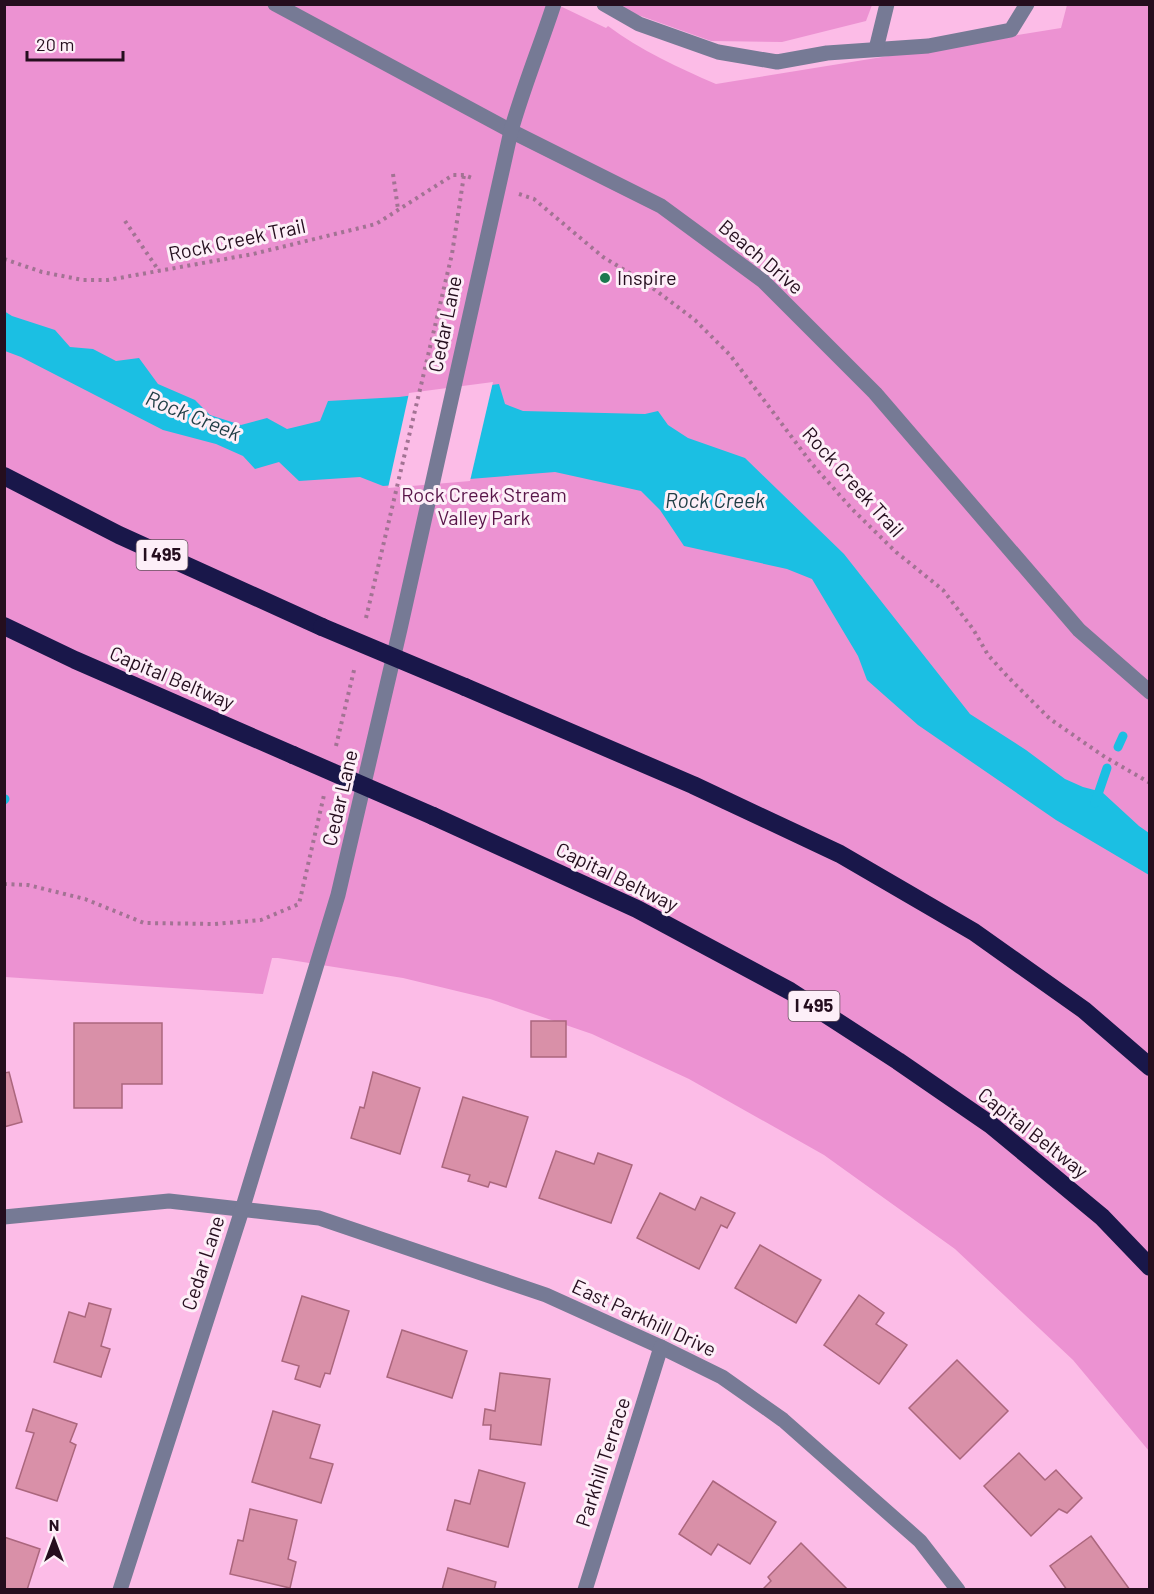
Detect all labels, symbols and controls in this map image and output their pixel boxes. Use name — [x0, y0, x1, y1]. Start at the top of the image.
scale bar — [27, 24, 123, 62]
text: 20 m — [36, 33, 74, 55]
street label: Rock Creek Trail — [166, 213, 308, 265]
street label: Beach Drive — [714, 214, 809, 299]
place label: Inspire — [617, 265, 677, 289]
marker: Inspire — [598, 271, 612, 285]
street label: Cedar Lane — [422, 273, 466, 374]
water label: Rock Creek — [143, 384, 245, 445]
street label: Rock Creek Trail — [798, 421, 909, 541]
park label: Rock Creek Stream Valley Park — [401, 482, 567, 529]
water label: Rock Creek — [665, 487, 766, 512]
road number: I 495 — [136, 540, 188, 570]
street label: Capital Beltway — [106, 640, 238, 714]
street label: Cedar Lane — [316, 747, 362, 848]
street label: Capital Beltway — [552, 836, 682, 916]
road number: I 495 — [788, 991, 840, 1021]
street label: Capital Beltway — [974, 1082, 1093, 1183]
street label: Cedar Lane — [175, 1212, 229, 1313]
street label: East Parkhill Drive — [569, 1273, 720, 1361]
street label: Parkhill Terrace — [570, 1394, 634, 1529]
north arrow — [24, 1510, 84, 1570]
text: N — [49, 1515, 59, 1534]

